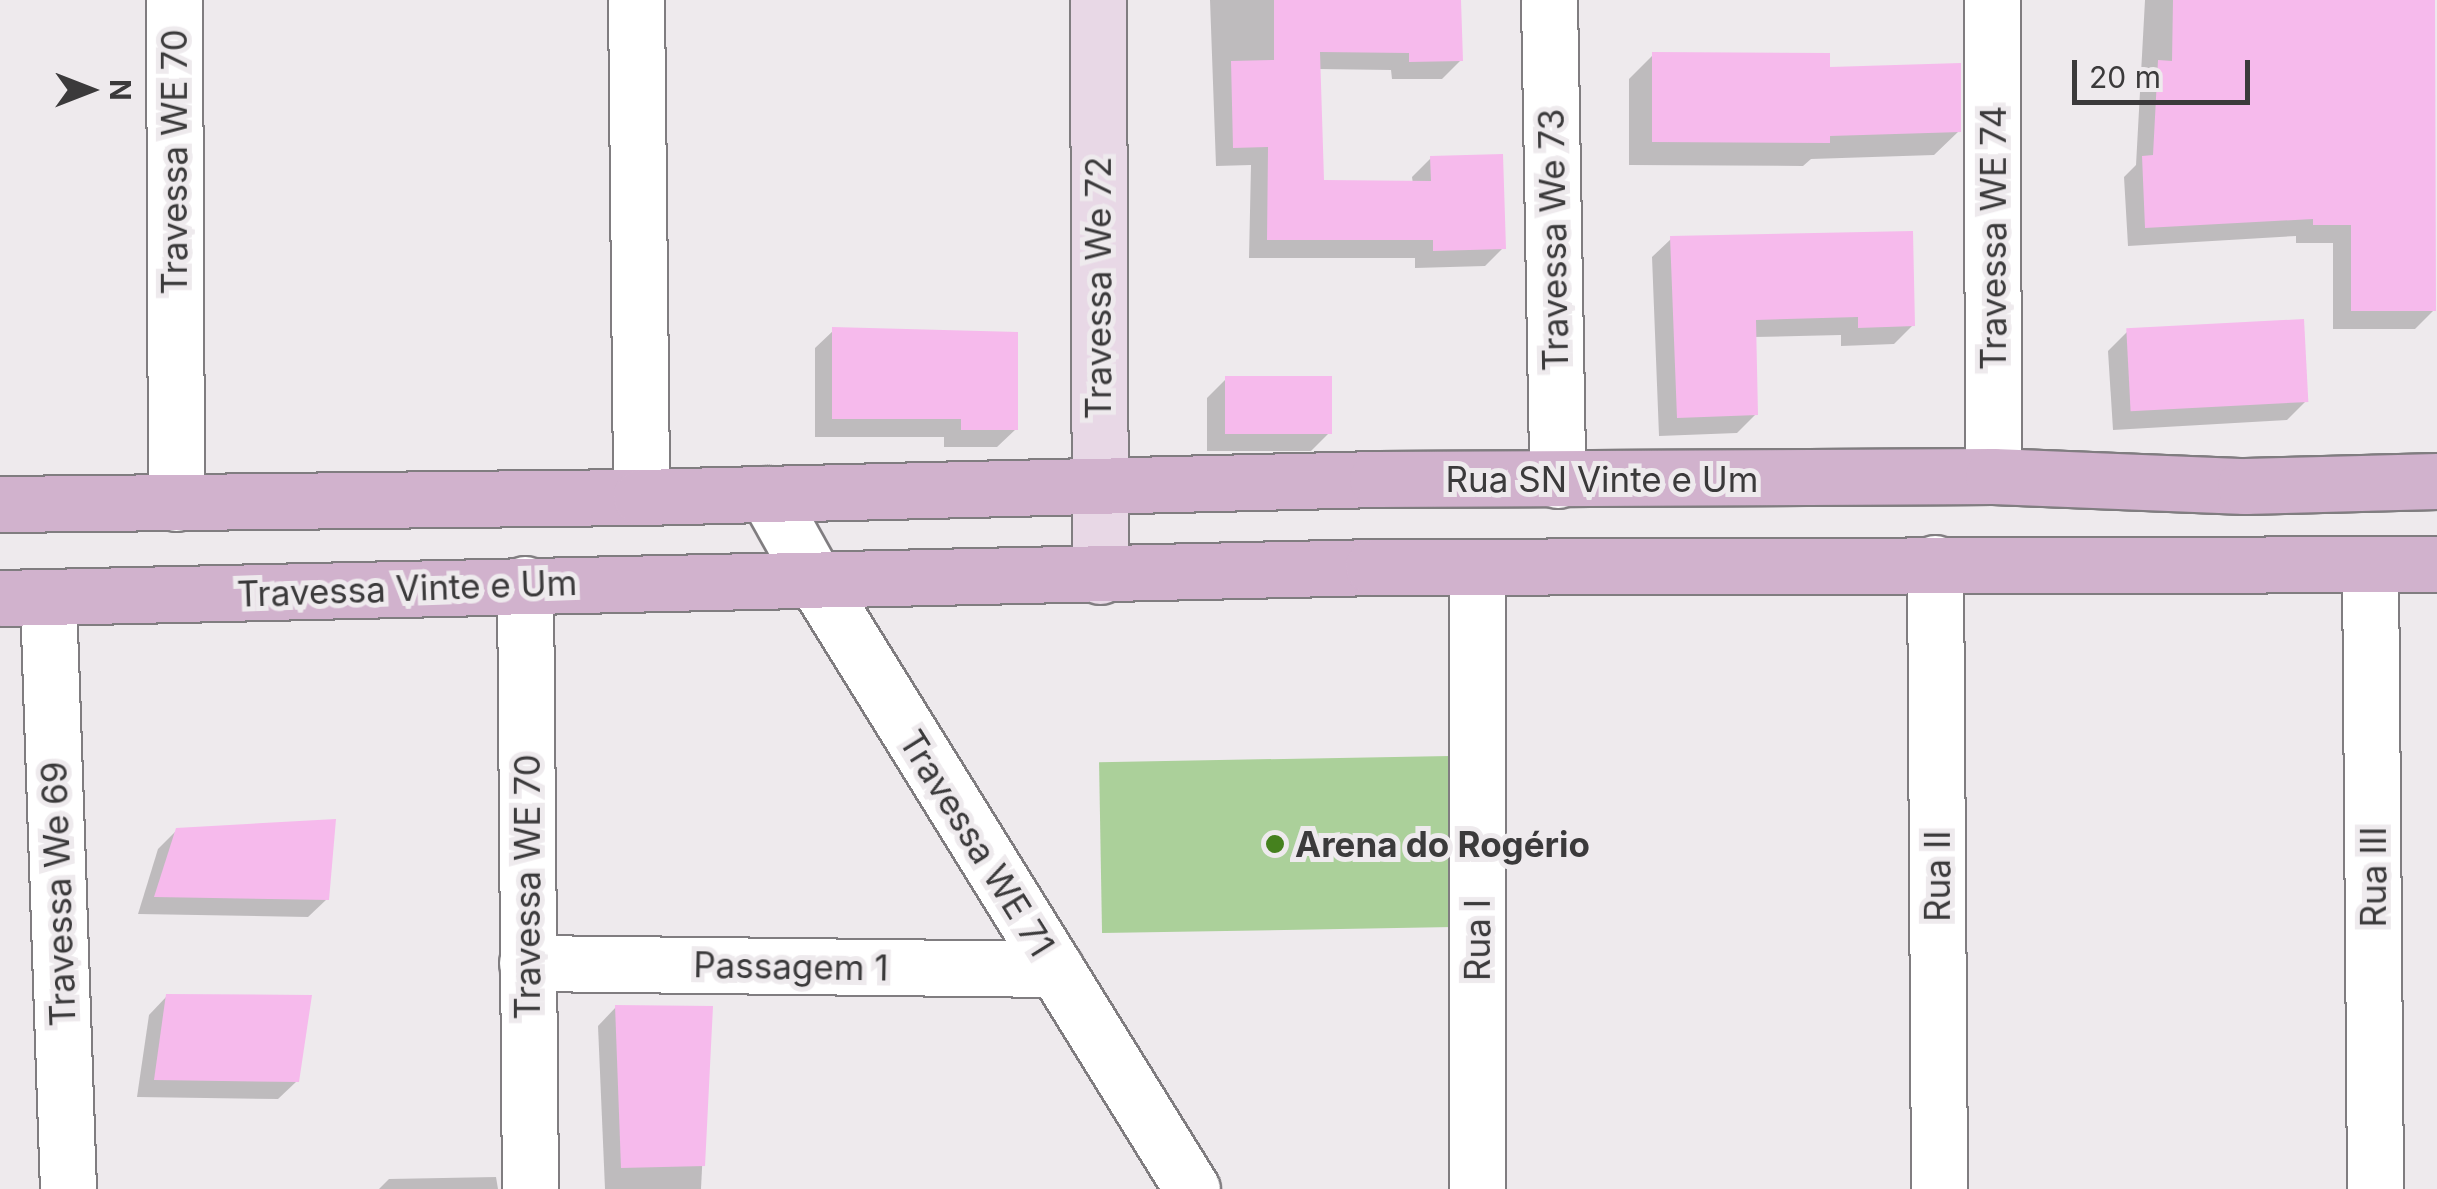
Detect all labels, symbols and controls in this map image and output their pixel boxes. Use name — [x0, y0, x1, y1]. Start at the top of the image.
street label: Travessa WE 70 — [153, 29, 195, 295]
north arrow — [40, 40, 140, 140]
scale bar — [2077, 40, 2254, 102]
text: 20 m — [2089, 59, 2161, 95]
text: N — [103, 79, 137, 101]
street label: Travessa WE 74 — [1972, 106, 2014, 370]
street label: Travessa We 73 — [1530, 108, 1576, 372]
street label: Travessa We 72 — [1077, 157, 1119, 419]
street label: Rua SN Vinte e Um — [1445, 458, 1759, 500]
street label: Travessa Vinte e Um — [236, 561, 578, 615]
street label: Travessa WE 71 — [891, 722, 1063, 964]
street label: Travessa WE 70 — [506, 754, 548, 1020]
street label: Travessa We 69 — [32, 761, 84, 1027]
place label: Arena do Rogério — [1295, 823, 1590, 865]
street label: Rua III — [2352, 827, 2394, 927]
street label: Rua II — [1916, 830, 1958, 922]
marker: Arena do Rogério — [1264, 833, 1286, 855]
street label: Rua I — [1456, 899, 1498, 981]
street label: Passagem 1 — [693, 943, 889, 989]

